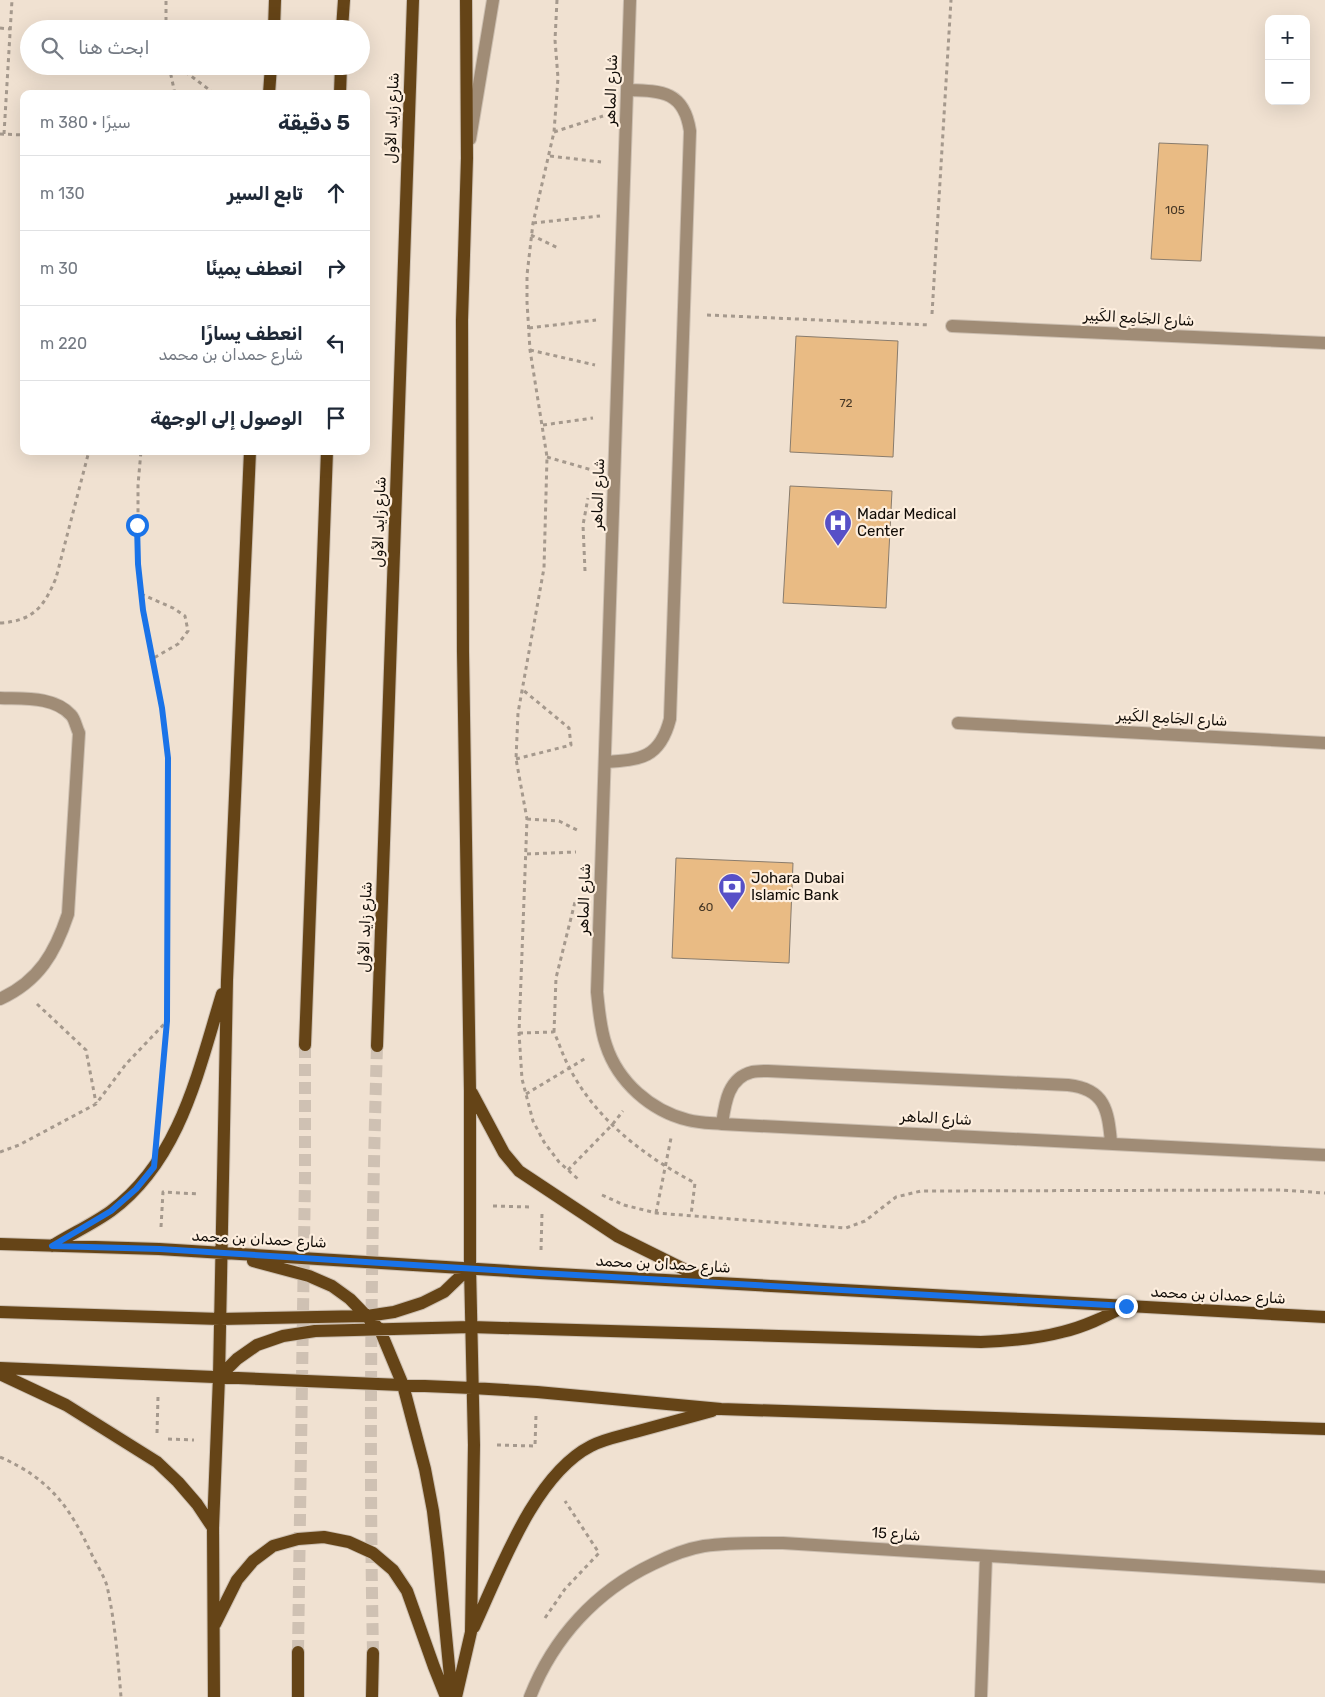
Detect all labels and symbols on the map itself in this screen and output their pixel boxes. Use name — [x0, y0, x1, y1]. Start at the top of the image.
street label: شارع الماهر — [601, 54, 623, 127]
street label: شارع زايد الأول — [381, 72, 405, 164]
house number: 105 — [1165, 203, 1185, 217]
street label: شارع الجَامِع الكَبِير — [1082, 306, 1195, 332]
house number: 72 — [839, 396, 853, 410]
street label: شارع الماهر — [588, 458, 610, 531]
street label: شارع زايد الأول — [368, 476, 392, 568]
place label: Madar Medical Center — [857, 505, 957, 540]
hospital icon: Madar Medical Center — [823, 508, 853, 547]
route start — [126, 514, 149, 537]
street label: شارع الجَامِع الكَبِير — [1115, 706, 1228, 732]
street label: شارع الماهر — [574, 863, 596, 936]
place label: Johara Dubai Islamic Bank — [751, 869, 844, 904]
bank icon: Johara Dubai Islamic Bank — [717, 872, 747, 911]
street label: شارع زايد الأول — [354, 881, 378, 973]
house number: 60 — [699, 900, 713, 914]
street label: شارع الماهر — [899, 1107, 972, 1131]
street label: شارع حمدان بن محمد — [191, 1226, 327, 1254]
street label: شارع حمدان بن محمد — [595, 1251, 731, 1279]
street label: شارع حمدان بن محمد — [1150, 1282, 1286, 1310]
route end — [1115, 1295, 1138, 1318]
street label: شارع 15 — [871, 1523, 921, 1547]

